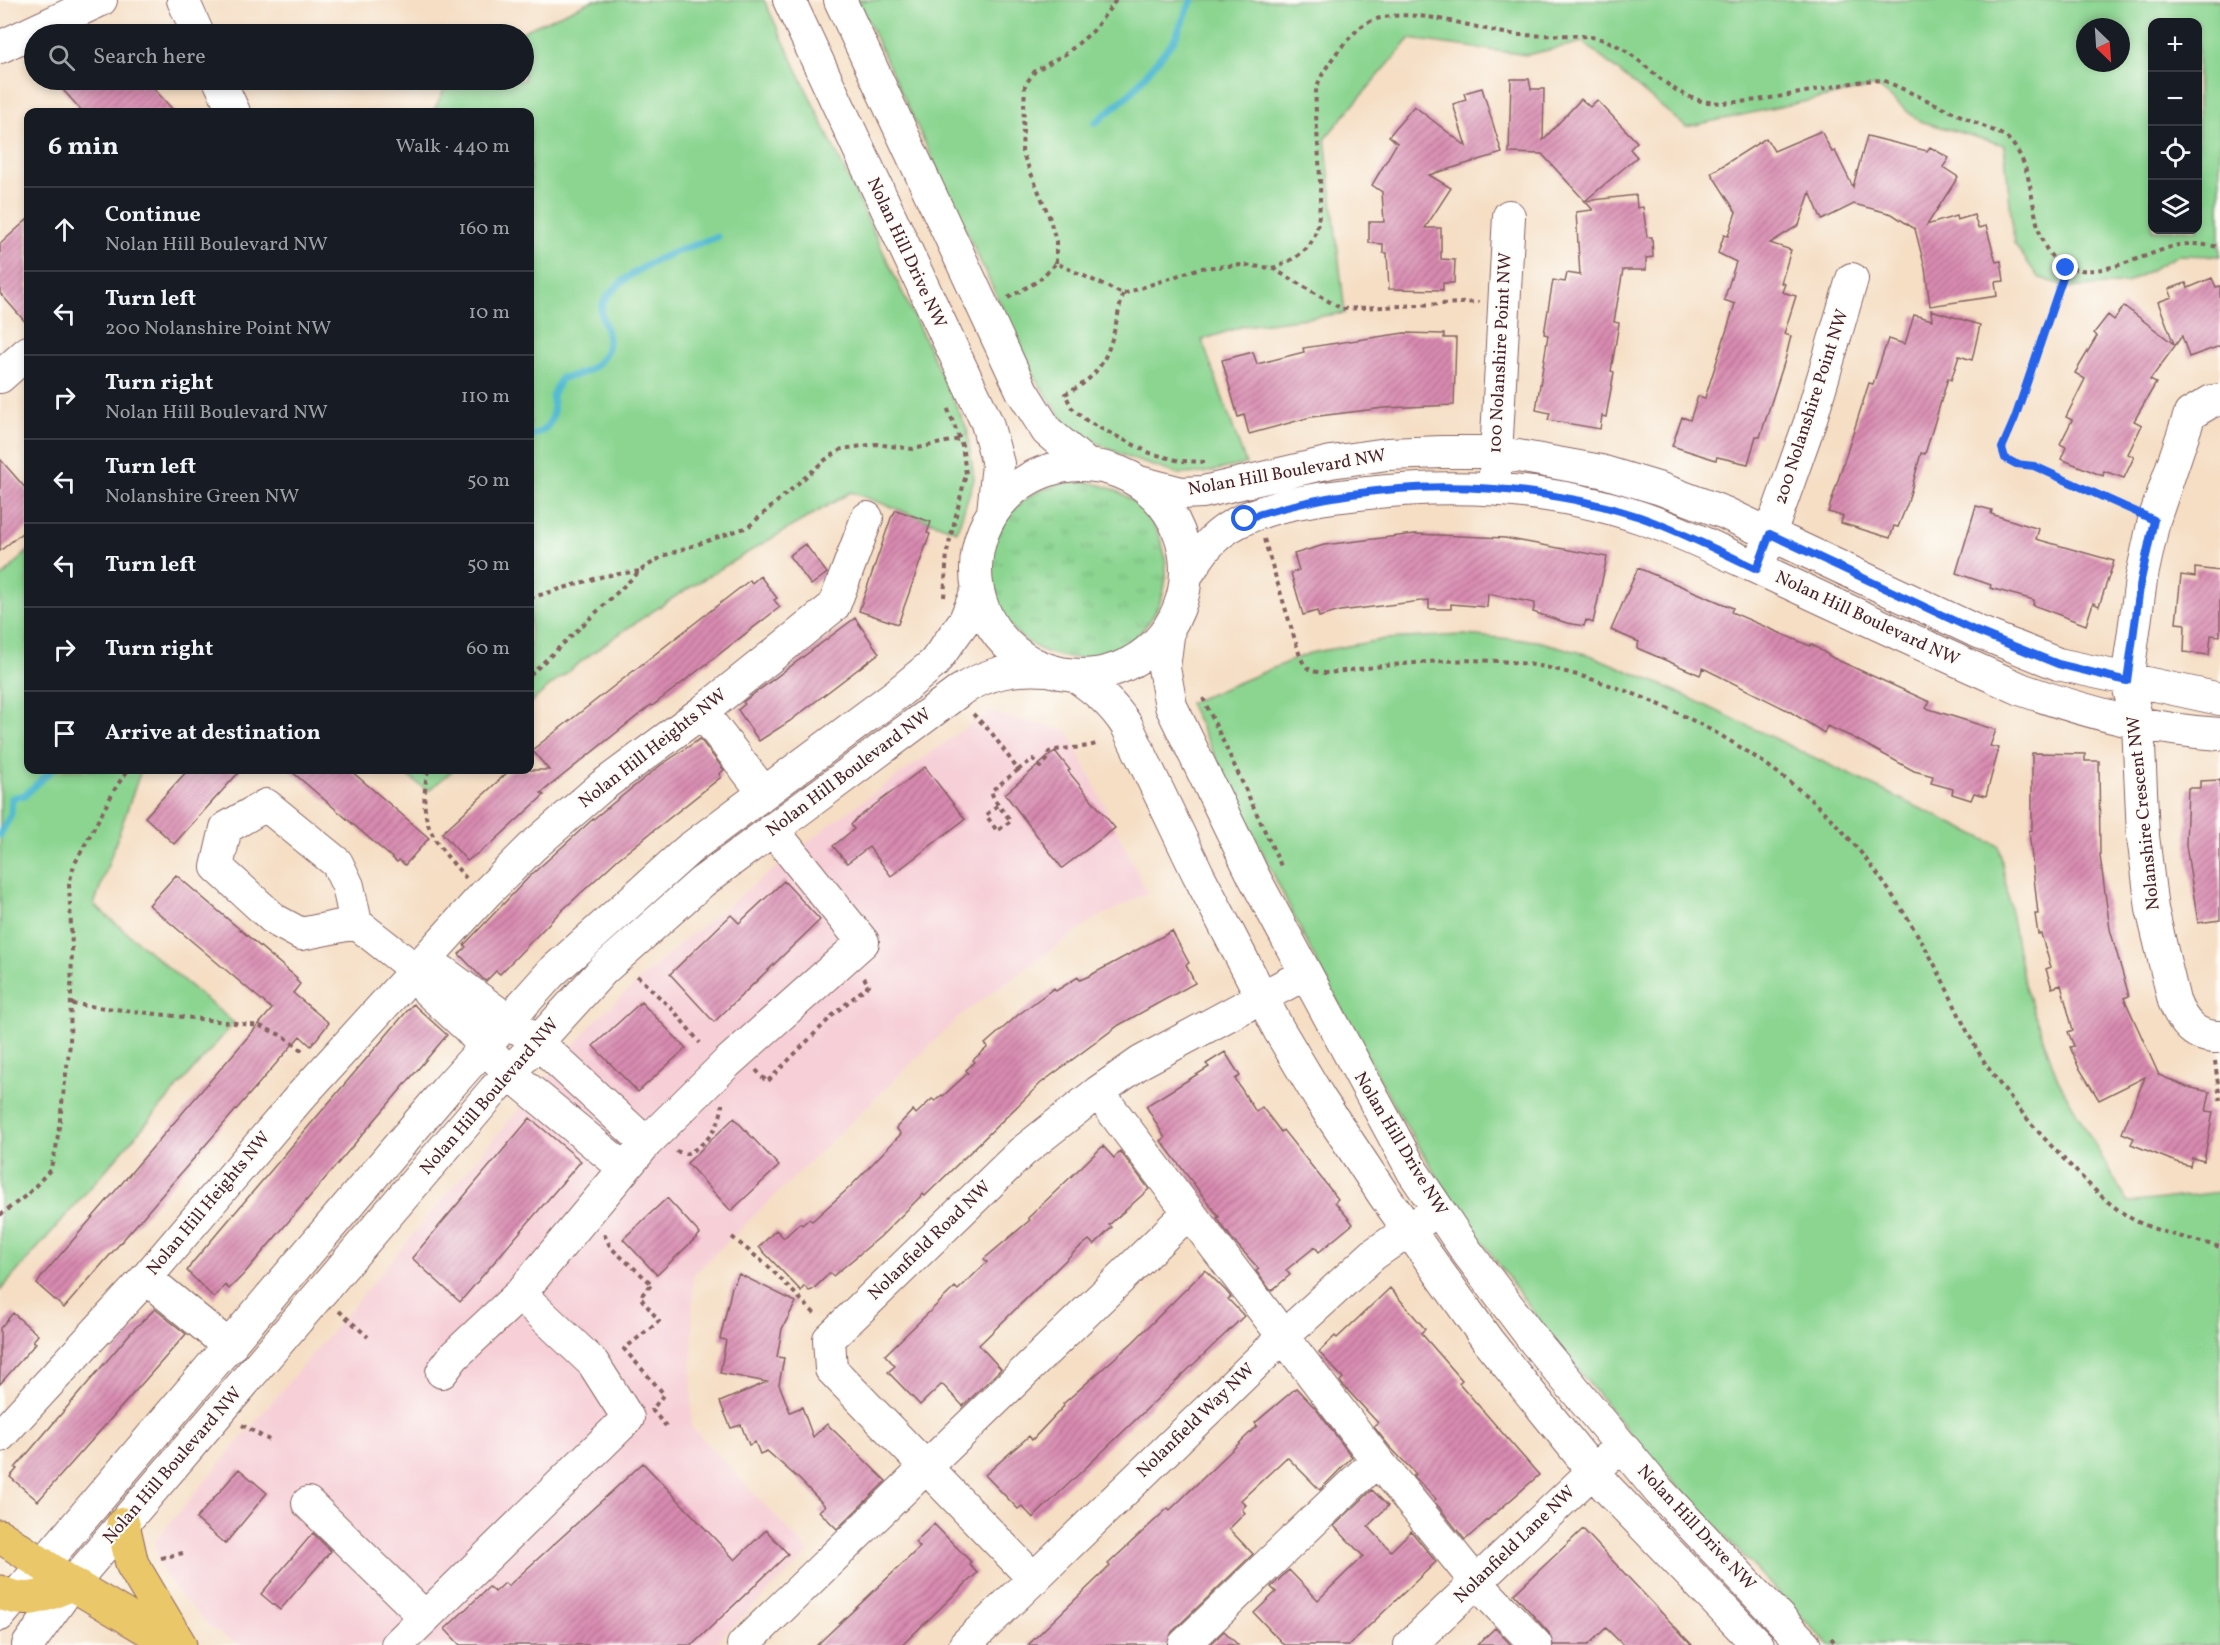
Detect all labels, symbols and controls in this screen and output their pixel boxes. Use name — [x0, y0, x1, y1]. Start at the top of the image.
north arrow — [2076, 18, 2130, 72]
map controls — [2148, 18, 2202, 234]
button: + — [2148, 18, 2202, 72]
search box — [24, 24, 534, 90]
icon: search — [45, 41, 78, 74]
text: Search here — [93, 42, 206, 73]
button: − — [2148, 72, 2202, 126]
button: locate — [2148, 126, 2202, 180]
text: 6 min — [48, 129, 119, 165]
text: Walk · 440 m — [395, 133, 510, 161]
street label: Nolan Hill Drive NW — [860, 174, 952, 332]
button: layers — [2148, 180, 2202, 234]
text: Continue — [105, 200, 201, 231]
icon: ahead — [48, 213, 81, 246]
text: 160 m — [458, 215, 510, 243]
text: Nolan Hill Boulevard NW — [105, 231, 328, 259]
street label: 100 Nolanshire Point NW — [1483, 252, 1519, 454]
route end — [2052, 254, 2078, 280]
text: Turn left — [105, 284, 196, 315]
icon: left — [48, 297, 81, 330]
text: 10 m — [469, 299, 510, 327]
street label: 200 Nolanshire Point NW — [1769, 306, 1855, 508]
text: 200 Nolanshire Point NW — [105, 315, 331, 343]
text: Turn right — [105, 368, 213, 399]
icon: right — [48, 381, 81, 414]
text: 110 m — [461, 383, 510, 411]
text: Nolan Hill Boulevard NW — [105, 399, 328, 427]
street label: Nolan Hill Boulevard NW — [1186, 443, 1388, 503]
text: Turn left — [105, 452, 196, 483]
icon: left — [48, 465, 81, 498]
text: 50 m — [467, 467, 510, 495]
text: Nolanshire Green NW — [105, 483, 299, 511]
route start — [1231, 505, 1257, 531]
icon: left — [48, 549, 81, 582]
text: Turn left — [105, 550, 196, 581]
text: 50 m — [467, 551, 510, 579]
street label: Nolan Hill Boulevard NW — [1771, 565, 1963, 673]
icon: right — [48, 633, 81, 666]
text: Turn right — [105, 634, 213, 665]
text: 60 m — [466, 635, 510, 663]
street label: Nolan Hill Heights NW — [574, 683, 732, 815]
street label: Nolan Hill Boulevard NW — [761, 703, 937, 843]
street label: Nolanshire Crescent NW — [2121, 714, 2167, 912]
icon: arrive — [48, 717, 81, 750]
text: Arrive at destination — [105, 718, 321, 749]
street label: Nolan Hill Boulevard NW — [415, 1013, 565, 1181]
street label: Nolan Hill Drive NW — [1347, 1067, 1453, 1221]
street label: Nolan Hill Heights NW — [141, 1127, 277, 1281]
street label: Nolanfield Road NW — [863, 1176, 997, 1306]
street label: Nolanfield Way NW — [1131, 1358, 1261, 1484]
street label: Nolan Hill Boulevard NW — [98, 1382, 248, 1550]
street label: Nolan Hill Drive NW — [1631, 1460, 1761, 1596]
street label: Nolanfield Lane NW — [1449, 1480, 1581, 1610]

